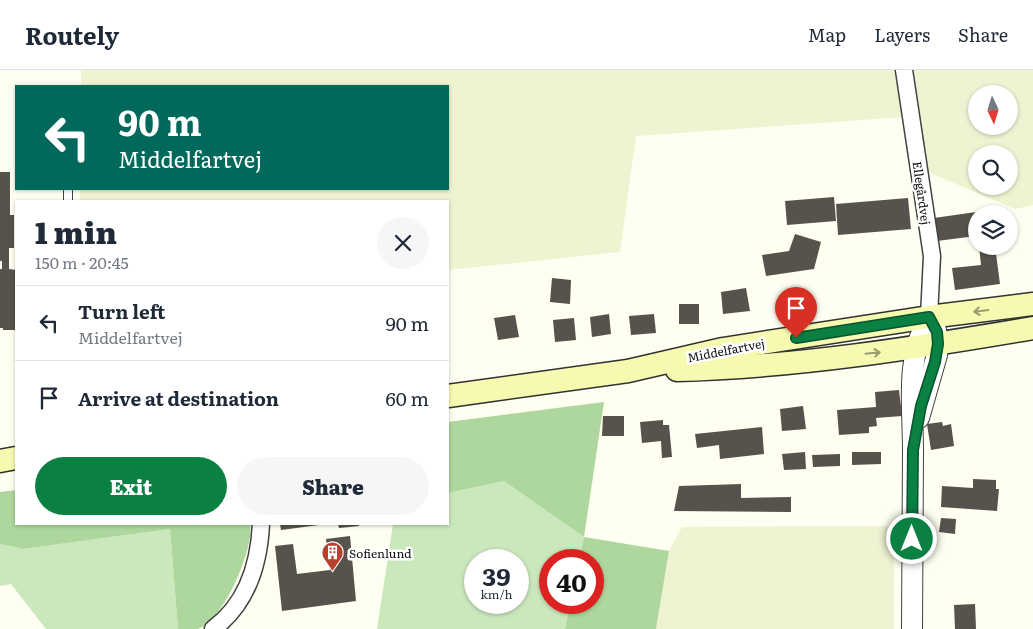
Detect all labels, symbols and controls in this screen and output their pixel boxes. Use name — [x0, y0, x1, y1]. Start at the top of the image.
text: Routely — [25, 17, 119, 52]
text: Map — [808, 21, 846, 48]
text: Layers — [874, 21, 930, 48]
text: Share — [958, 21, 1008, 48]
north arrow — [968, 85, 1018, 135]
map controls — [968, 85, 1018, 255]
text: 90 m — [118, 95, 202, 147]
icon: left — [35, 105, 100, 170]
text: Middelfartvej — [118, 142, 262, 175]
button: search — [968, 145, 1018, 195]
street label: Ellegårdvej — [909, 160, 935, 226]
button: layers — [968, 205, 1018, 255]
text: 1 min — [35, 209, 117, 253]
button: close — [377, 217, 429, 269]
text: 150 m · 20:45 — [35, 250, 129, 274]
pin — [775, 287, 817, 338]
icon: arrive — [782, 294, 810, 322]
text: Turn left — [78, 297, 165, 325]
one-way arrow — [973, 306, 989, 316]
icon: left — [35, 309, 63, 337]
text: 90 m — [386, 309, 429, 337]
text: Middelfartvej — [78, 325, 183, 349]
street label: Middelfartvej — [686, 334, 766, 366]
one-way arrow — [864, 348, 880, 358]
icon: arrive — [35, 384, 63, 412]
text: Arrive at destination — [78, 384, 279, 412]
text: 60 m — [386, 384, 429, 412]
button: Exit — [35, 457, 227, 515]
button: Share — [237, 457, 429, 515]
position arrow — [885, 512, 937, 564]
building icon: Sofienlund — [321, 541, 345, 572]
place label: Sofienlund — [349, 544, 412, 562]
speed limit sign: 40 — [539, 549, 604, 614]
text: 39 — [482, 557, 511, 594]
text: km/h — [481, 585, 512, 603]

